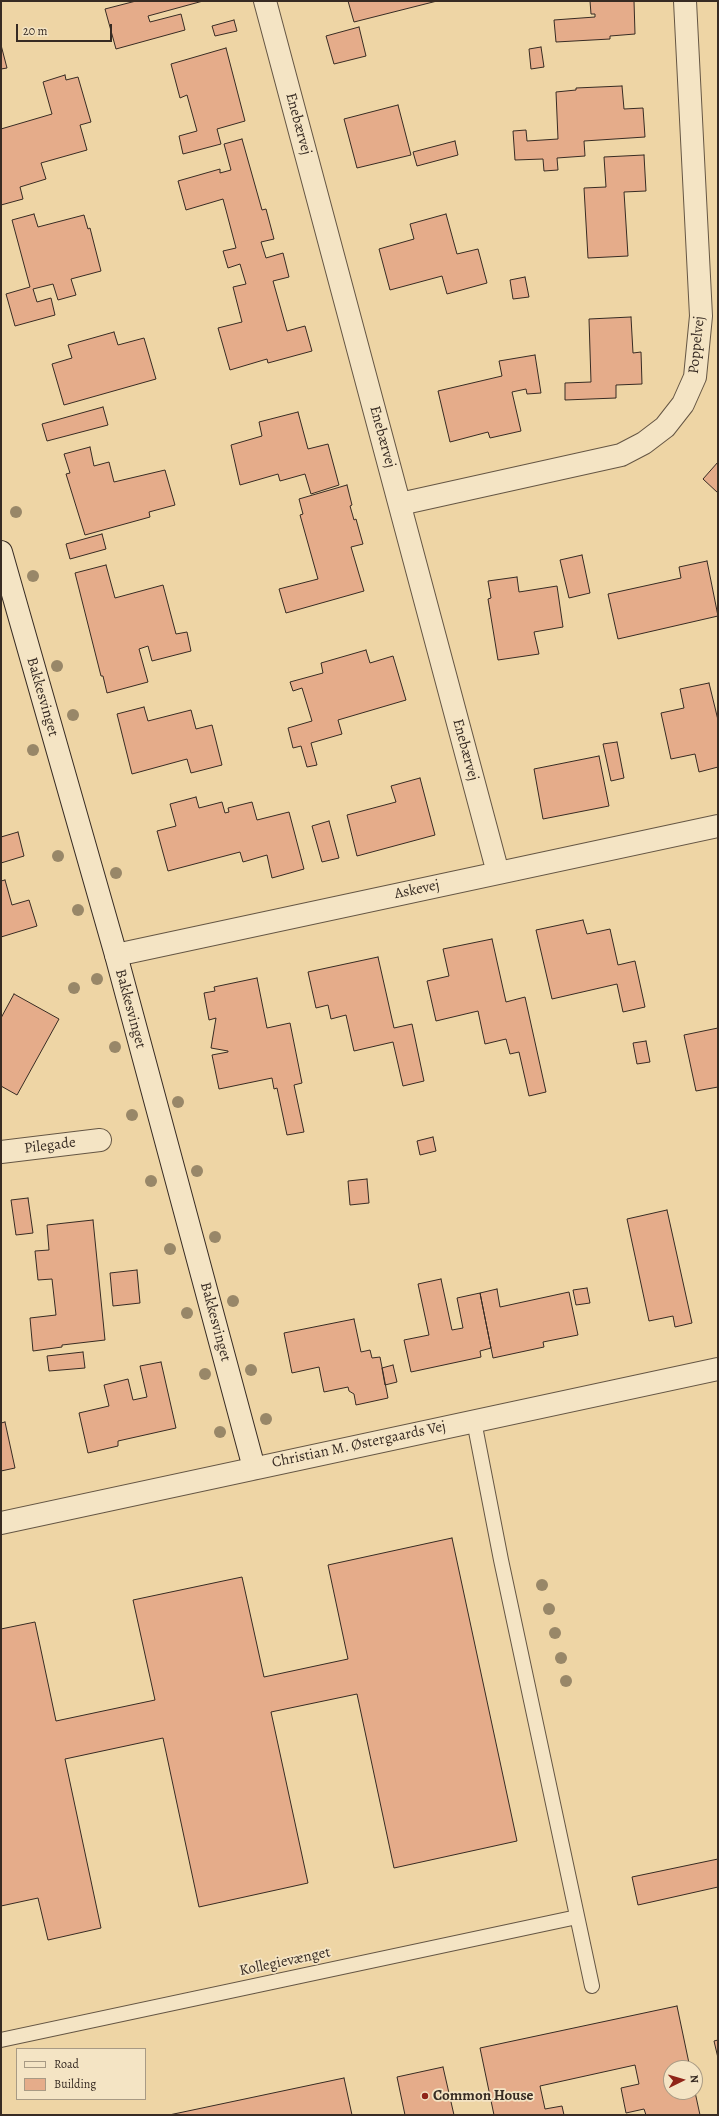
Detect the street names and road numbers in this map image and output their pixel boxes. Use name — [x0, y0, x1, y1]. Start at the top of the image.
street label: Enebærvej — [281, 91, 315, 157]
street label: Poppelvej — [685, 315, 709, 375]
street label: Enebærvej — [365, 404, 399, 470]
street label: Bakkesvinget — [22, 655, 62, 739]
street label: Enebærvej — [448, 717, 482, 783]
street label: Askevej — [393, 876, 441, 904]
street label: Bakkesvinget — [111, 967, 149, 1051]
street label: Pilegade — [23, 1134, 77, 1158]
street label: Bakkesvinget — [196, 1280, 234, 1364]
street label: Christian M. Østergaards Vej — [270, 1418, 448, 1472]
street label: Kollegievænget — [238, 1944, 332, 1980]

